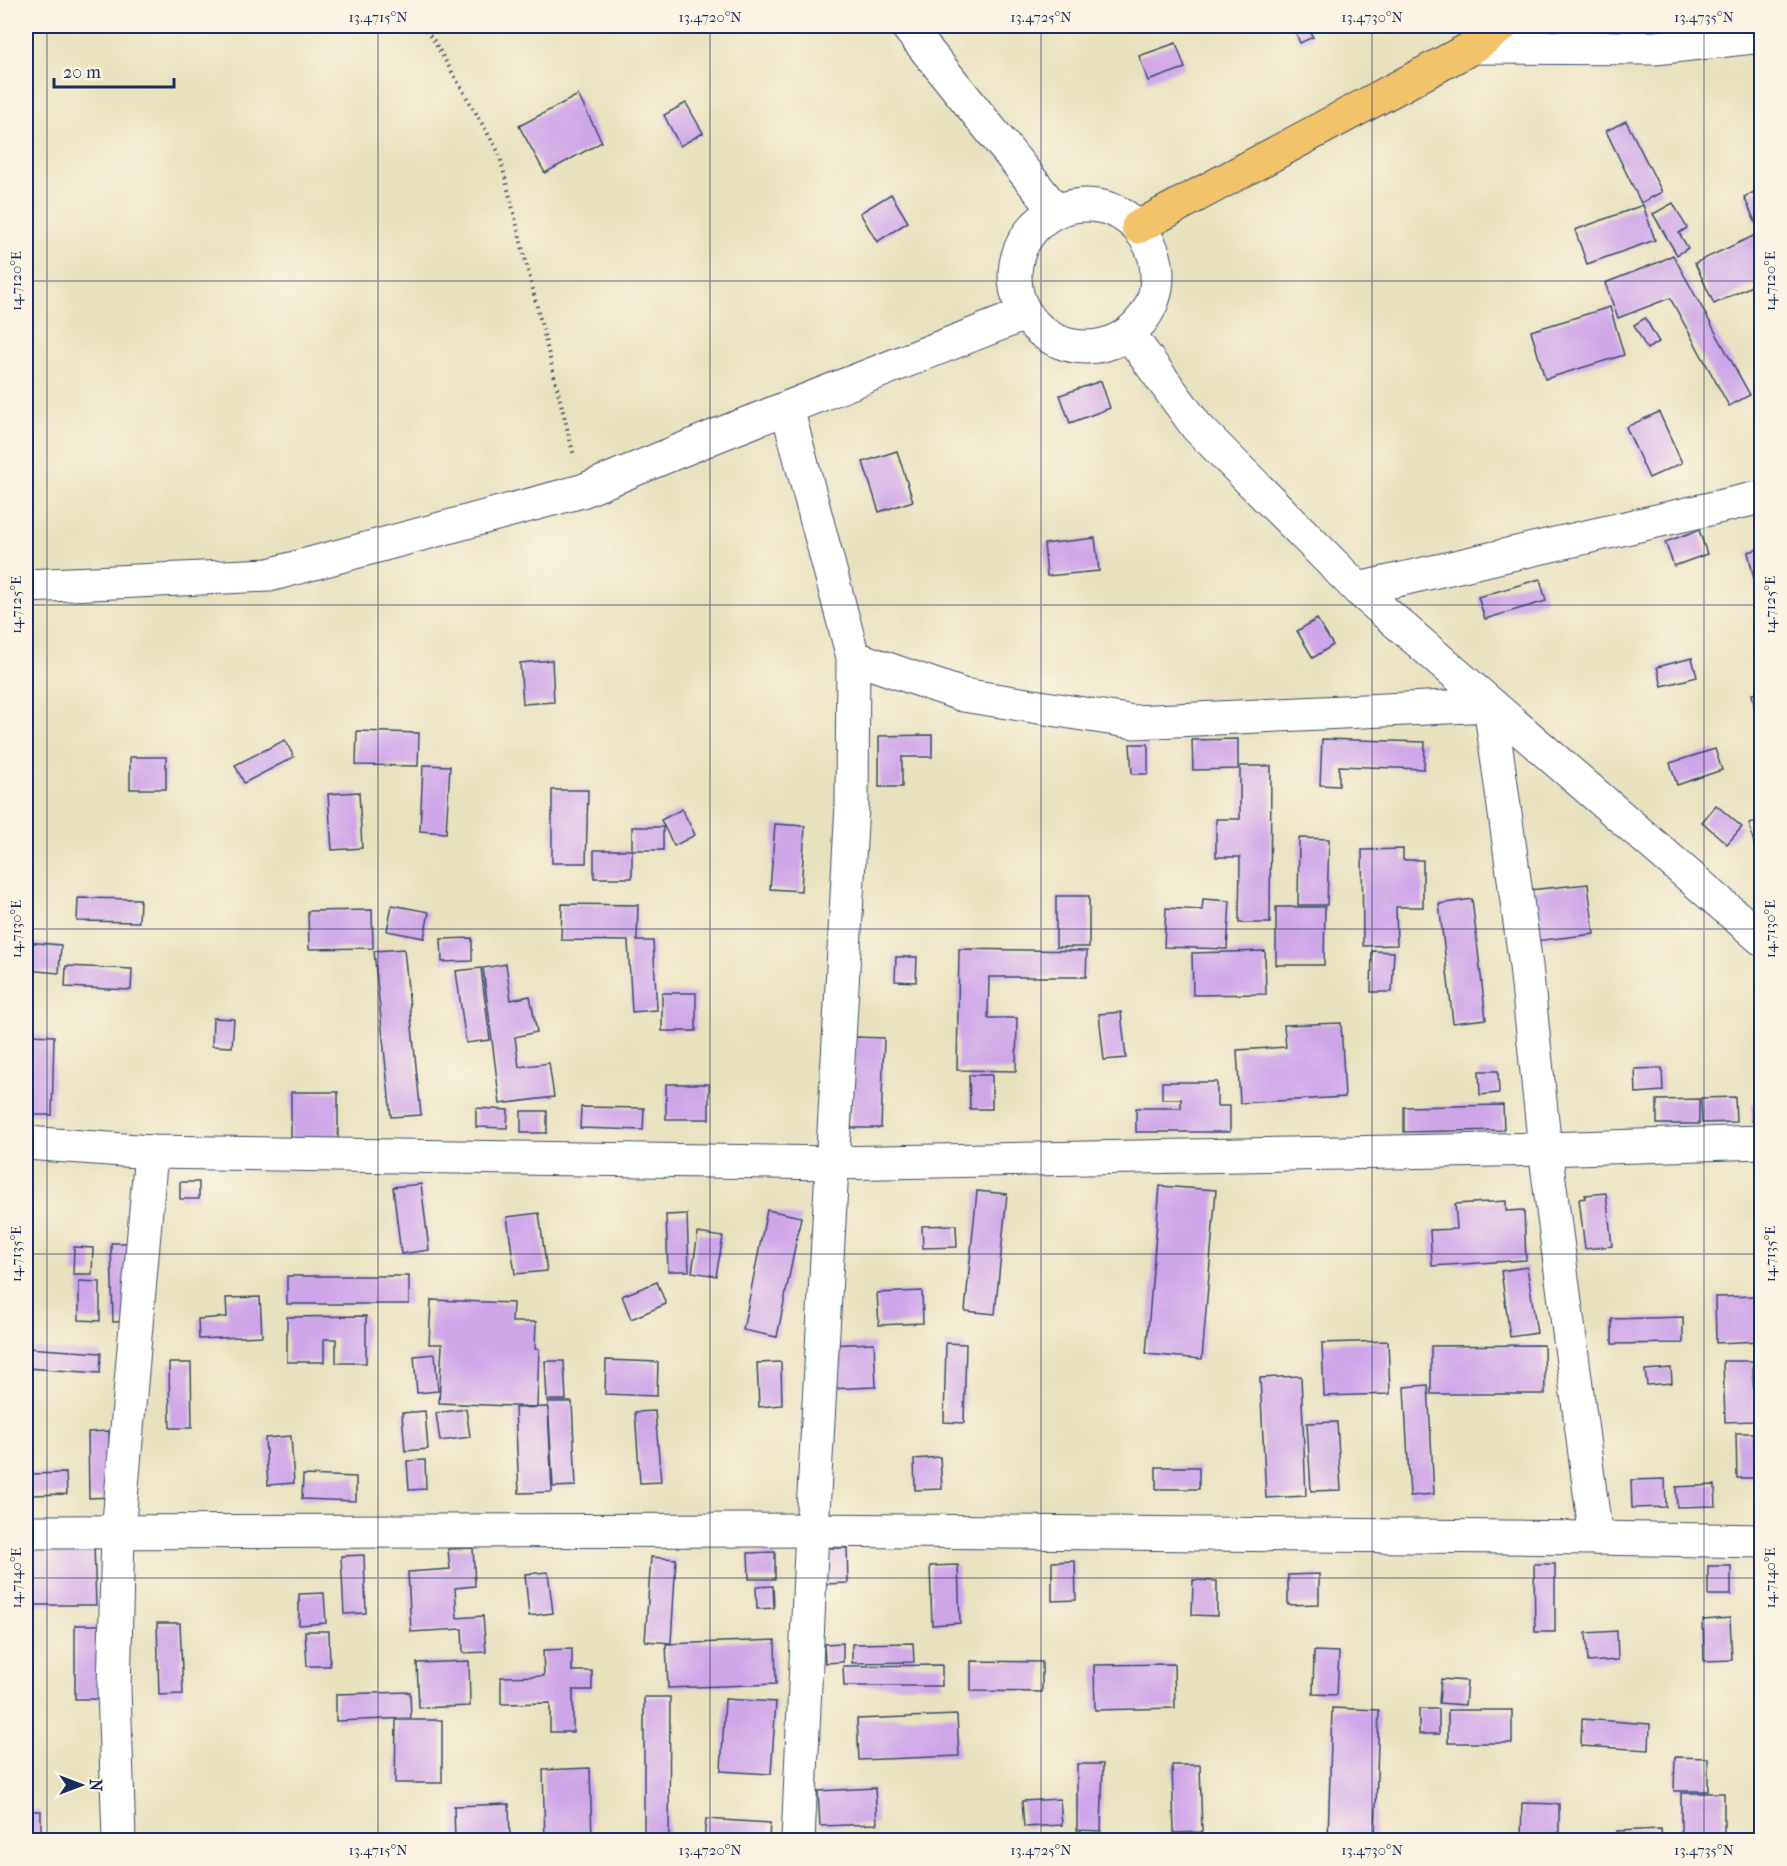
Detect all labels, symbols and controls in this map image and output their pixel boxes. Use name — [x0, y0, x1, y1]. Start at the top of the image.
text: 13.4715°N — [348, 8, 408, 26]
text: 13.4720°N — [678, 8, 742, 26]
text: 13.4725°N — [1010, 8, 1072, 26]
text: 13.4730°N — [1341, 8, 1403, 26]
text: 13.4735°N — [1674, 8, 1735, 26]
scale bar — [54, 51, 174, 89]
text: 20 m — [63, 62, 101, 83]
text: 14.7120°E — [7, 251, 25, 311]
text: 14.7120°E — [1761, 251, 1779, 311]
text: 14.7125°E — [7, 576, 25, 634]
text: 14.7125°E — [1761, 576, 1779, 634]
text: 14.7130°E — [7, 900, 25, 958]
text: 14.7130°E — [1761, 900, 1779, 958]
text: 14.7135°E — [7, 1226, 25, 1282]
text: 14.7135°E — [1761, 1226, 1779, 1282]
text: 14.7140°E — [7, 1547, 25, 1609]
text: 14.7140°E — [1761, 1547, 1779, 1609]
north arrow — [51, 1755, 111, 1815]
text: N — [86, 1779, 105, 1792]
text: 13.4715°N — [348, 1841, 408, 1859]
text: 13.4720°N — [678, 1841, 742, 1859]
text: 13.4725°N — [1010, 1841, 1072, 1859]
text: 13.4730°N — [1341, 1841, 1403, 1859]
text: 13.4735°N — [1674, 1841, 1735, 1859]

